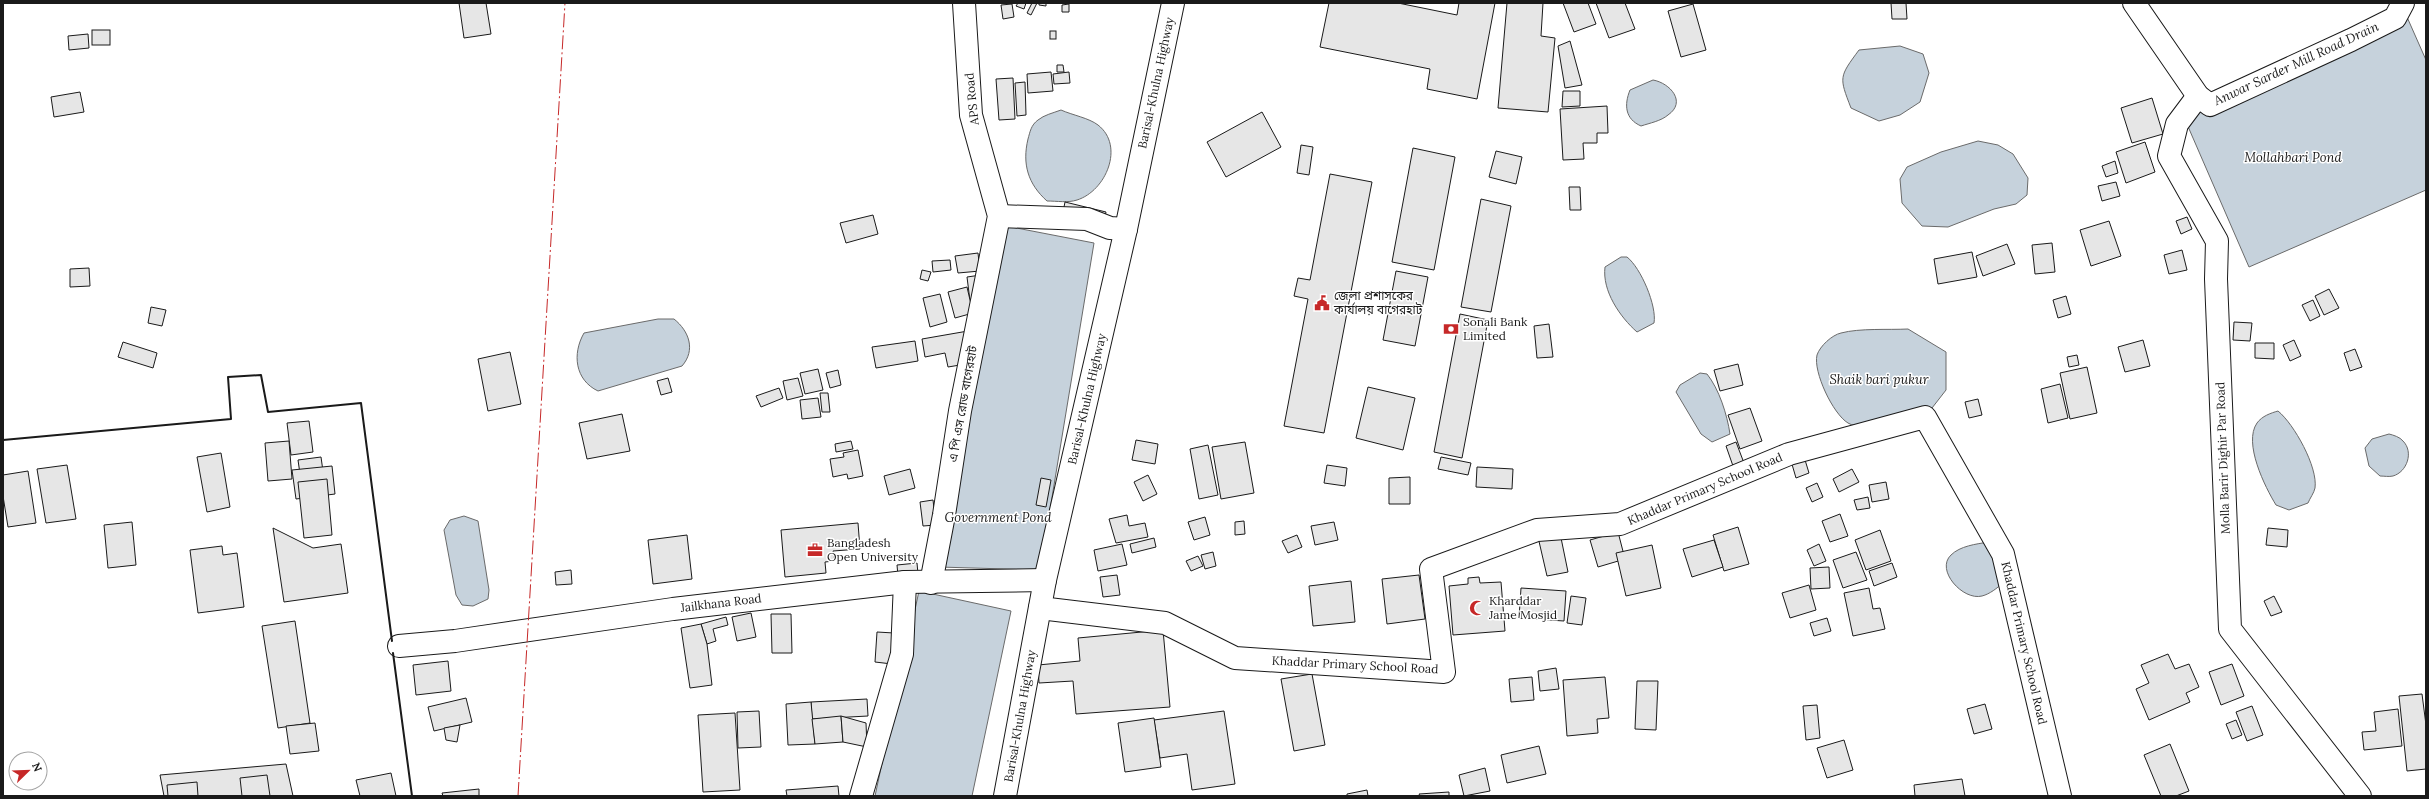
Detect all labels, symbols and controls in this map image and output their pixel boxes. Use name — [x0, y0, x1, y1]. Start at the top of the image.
street label: Barisal-Khulna Highway — [1134, 15, 1177, 150]
water label: Anwar Sarder Mill Road Drain — [2210, 18, 2381, 110]
street label: APS Road — [961, 72, 982, 127]
water label: Mollahbari Pond — [2244, 149, 2342, 166]
place label: জেলা প্রশাসকের কার্যালয় বাগেরহাট — [1333, 288, 1423, 317]
public building icon: জেলা প্রশাসকের কার্যালয় বাগেরহাট — [1313, 294, 1331, 312]
place label: Sonali Bank Limited — [1463, 314, 1528, 343]
bank icon: Sonali Bank Limited — [1442, 320, 1460, 338]
street label: Barisal-Khulna Highway — [1064, 331, 1109, 466]
street label: এ পি এস রোড বাগেরহাট — [945, 344, 980, 463]
water label: Shaik bari pukur — [1829, 371, 1929, 388]
street label: Molla Barir Dighir Par Road — [2212, 382, 2233, 534]
street label: Khaddar Primary School Road — [1625, 449, 1785, 528]
water label: Government Pond — [945, 509, 1052, 526]
place label: Bangladesh Open University — [827, 535, 919, 564]
office icon: Bangladesh Open University — [806, 541, 824, 559]
street label: Khaddar Primary School Road — [1998, 560, 2051, 726]
street label: Jailkhana Road — [679, 590, 762, 615]
place label: Kharddar Jame Mosjid — [1488, 593, 1557, 622]
mosque icon: Kharddar Jame Mosjid — [1468, 599, 1486, 617]
street label: Barisal-Khulna Highway — [1000, 648, 1039, 783]
street label: Khaddar Primary School Road — [1271, 653, 1439, 676]
north arrow — [8, 751, 48, 791]
text: N — [29, 760, 46, 774]

